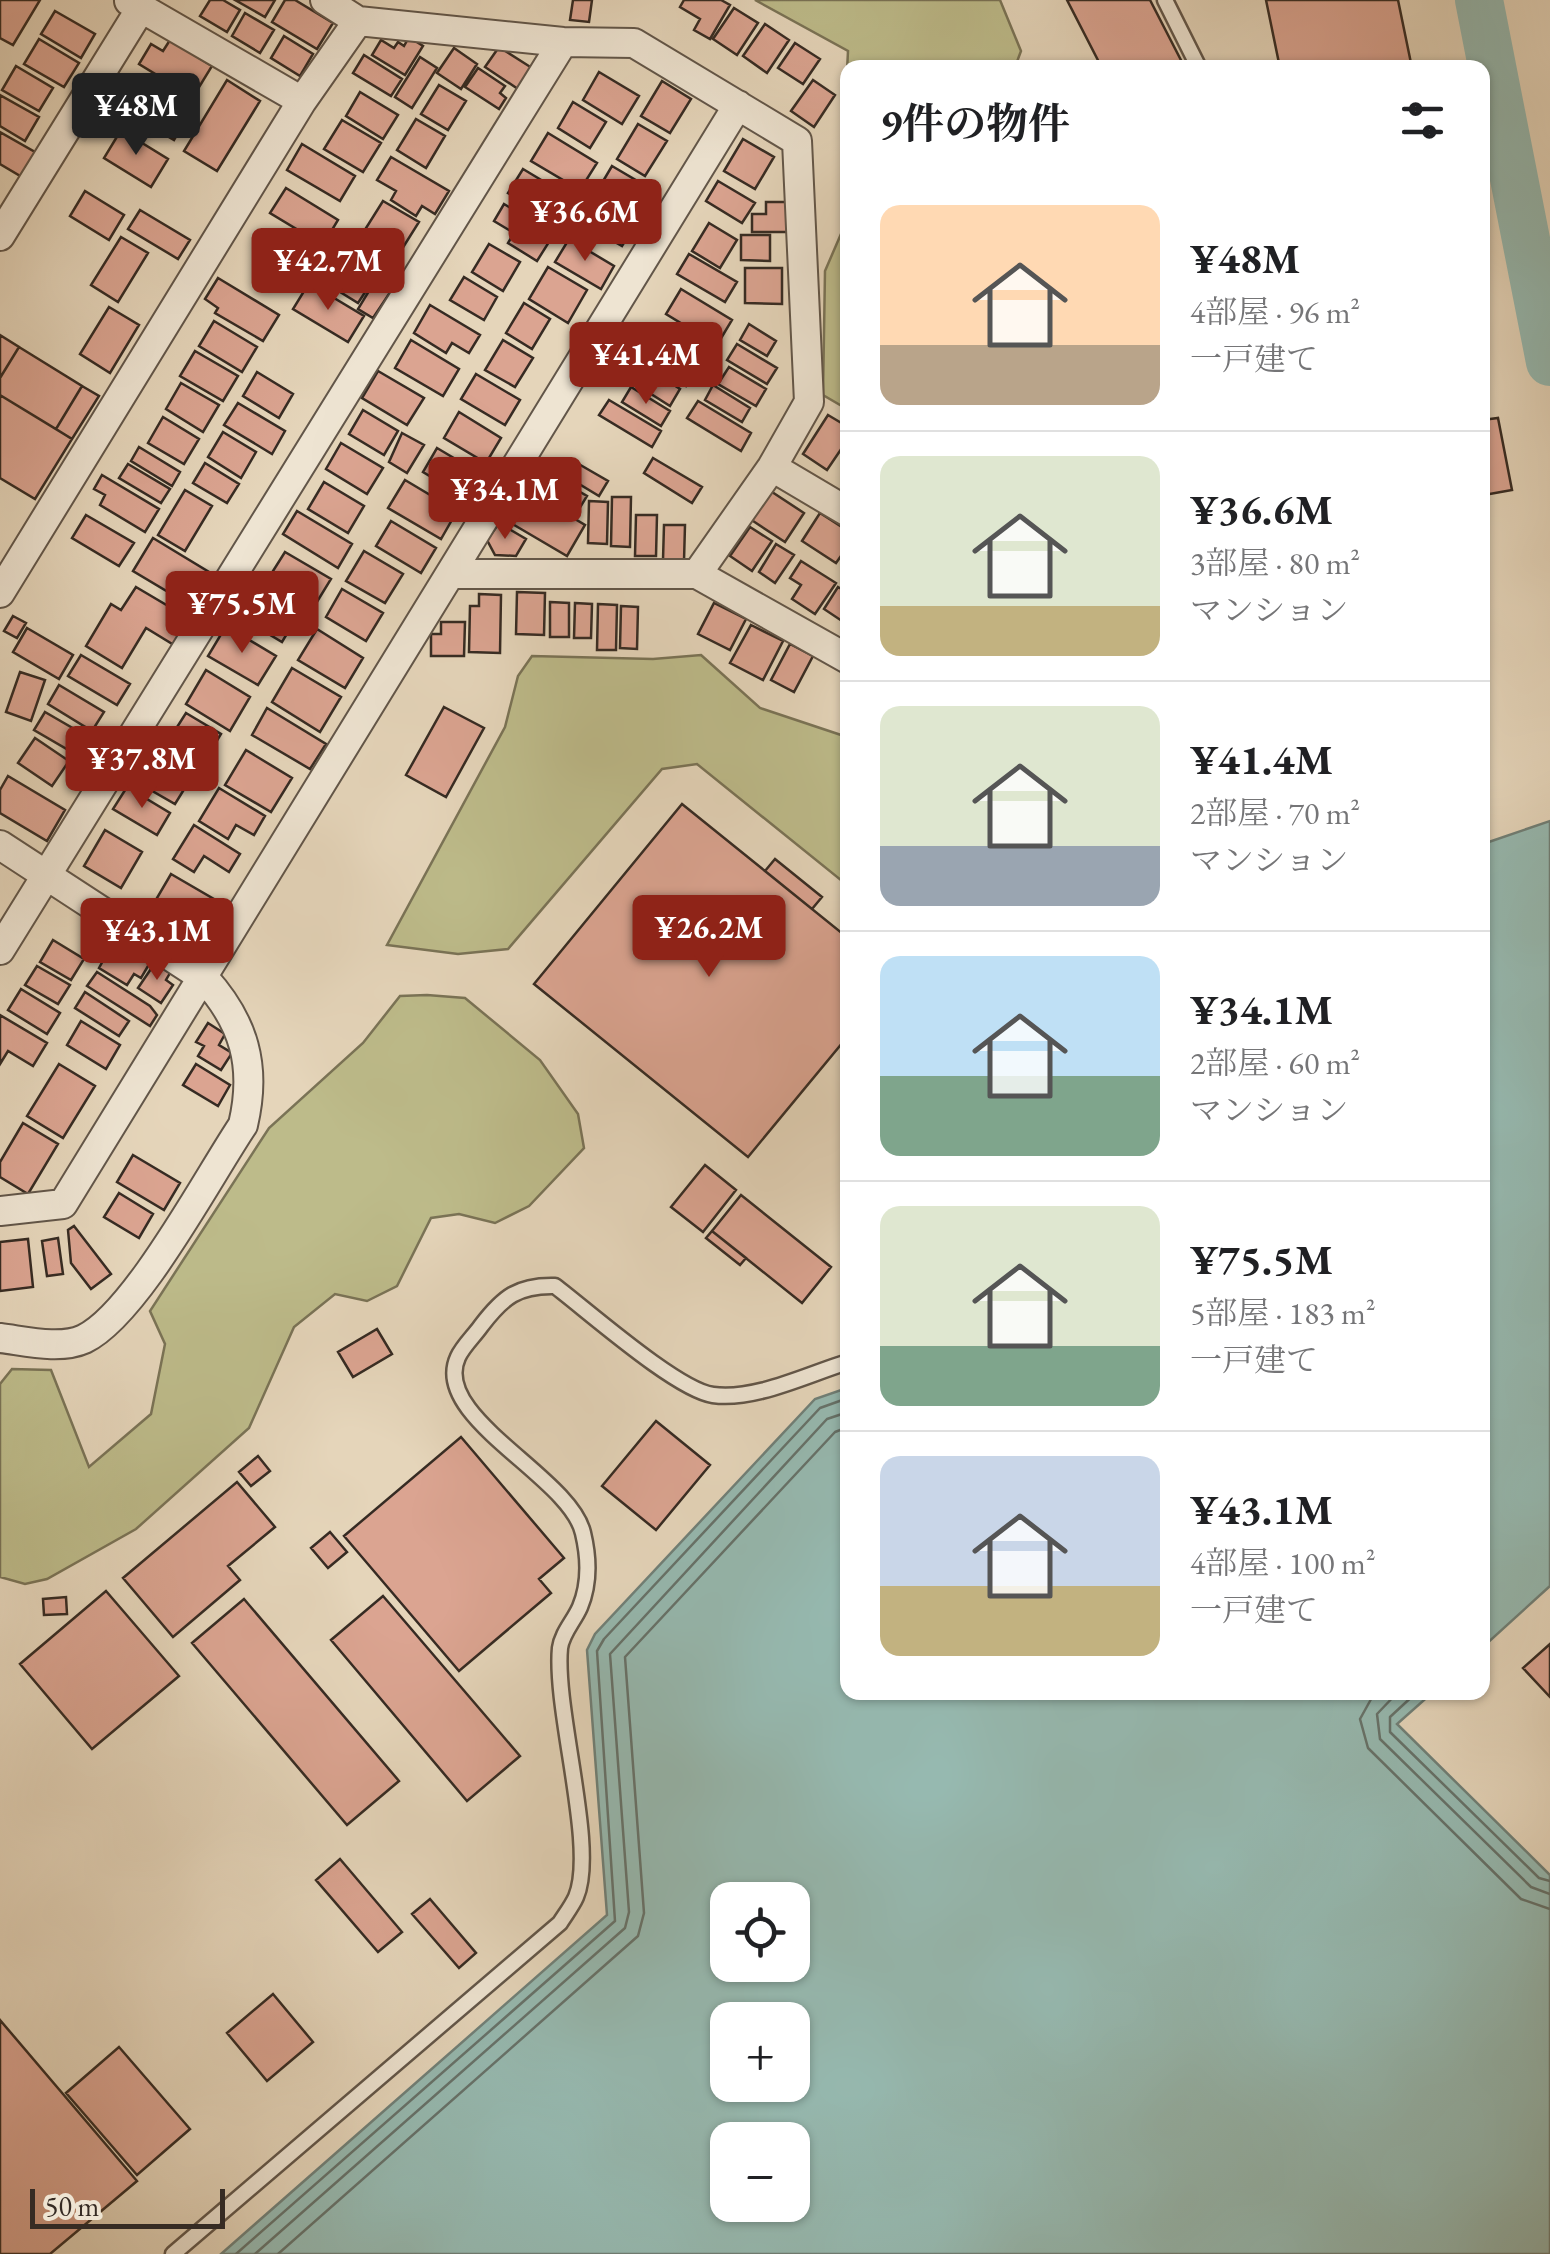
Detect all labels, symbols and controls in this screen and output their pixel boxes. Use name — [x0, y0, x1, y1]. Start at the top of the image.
pin: ¥48M — [77, 73, 195, 158]
text: ¥48M — [94, 84, 178, 126]
icon: filters — [1395, 93, 1450, 148]
text: 9件の物件 — [880, 96, 1070, 151]
pin: ¥36.6M — [504, 179, 666, 264]
text: ¥36.6M — [531, 190, 639, 232]
pin: ¥42.7M — [247, 228, 409, 313]
text: ¥48M — [1190, 231, 1300, 286]
text: ¥42.7M — [274, 239, 382, 281]
icon: home — [960, 245, 1080, 365]
text: 4部屋 · 96 m² — [1190, 291, 1360, 333]
pin: ¥41.4M — [565, 322, 727, 407]
text: ¥41.4M — [592, 333, 700, 375]
text: 一戸建て — [1190, 338, 1318, 380]
pin: ¥34.1M — [424, 457, 586, 542]
text: ¥34.1M — [451, 468, 559, 510]
text: ¥36.6M — [1190, 482, 1333, 537]
icon: home — [960, 496, 1080, 616]
text: 3部屋 · 80 m² — [1190, 542, 1360, 584]
pin: ¥75.5M — [161, 571, 323, 656]
text: ¥75.5M — [188, 582, 296, 624]
text: マンション — [1190, 589, 1349, 631]
pin: ¥37.8M — [61, 726, 223, 811]
text: ¥41.4M — [1190, 732, 1333, 787]
text: ¥37.8M — [88, 737, 196, 779]
icon: home — [960, 746, 1080, 866]
text: 2部屋 · 70 m² — [1190, 792, 1360, 834]
text: マンション — [1190, 839, 1349, 881]
pin: ¥26.2M — [628, 895, 790, 980]
pin: ¥43.1M — [76, 898, 238, 983]
text: ¥26.2M — [655, 906, 763, 948]
text: ¥43.1M — [103, 909, 211, 951]
text: ¥34.1M — [1190, 982, 1333, 1037]
icon: home — [960, 996, 1080, 1116]
text: 2部屋 · 60 m² — [1190, 1042, 1360, 1084]
text: マンション — [1190, 1089, 1349, 1131]
text: ¥75.5M — [1190, 1232, 1333, 1287]
icon: home — [960, 1246, 1080, 1366]
text: 5部屋 · 183 m² — [1190, 1292, 1376, 1334]
text: 一戸建て — [1190, 1339, 1318, 1381]
text: ¥43.1M — [1190, 1482, 1333, 1537]
icon: home — [960, 1496, 1080, 1616]
text: 4部屋 · 100 m² — [1190, 1542, 1376, 1584]
text: 一戸建て — [1190, 1589, 1318, 1631]
map controls — [710, 1882, 810, 2222]
button: locate — [710, 1882, 810, 1982]
button: + — [710, 2002, 810, 2102]
button: − — [710, 2122, 810, 2222]
scale bar — [30, 2184, 225, 2228]
text: 50 m — [45, 2188, 99, 2224]

